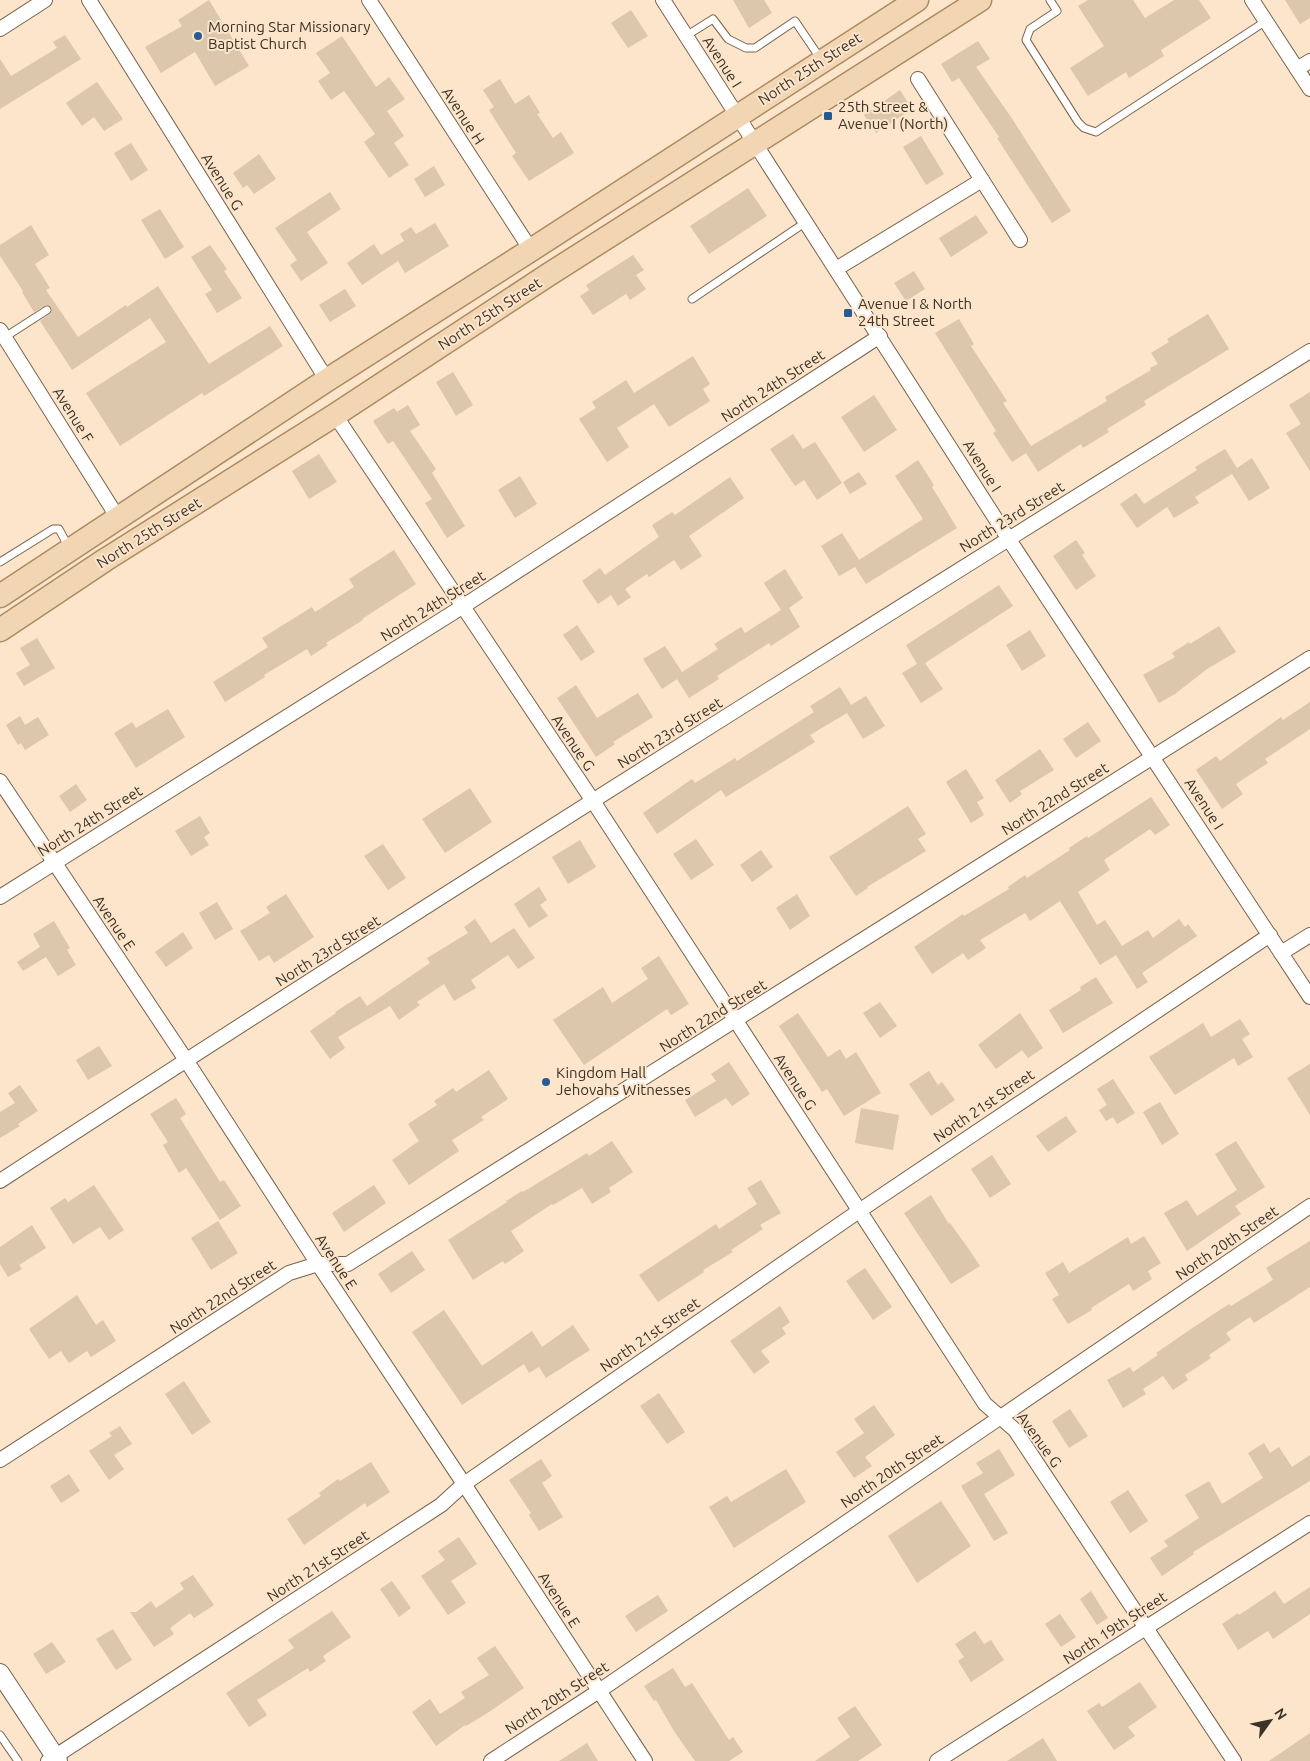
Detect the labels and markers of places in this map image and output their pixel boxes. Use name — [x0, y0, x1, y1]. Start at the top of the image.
place label: Morning Star Missionary Baptist Church — [208, 18, 371, 52]
marker: Morning Star Missionary Baptist Church — [192, 30, 204, 42]
place label: 25th Street & Avenue I (North) — [838, 98, 948, 132]
marker: 25th Street & Avenue I (North) — [822, 110, 834, 122]
place label: Avenue I & North 24th Street — [858, 295, 972, 329]
marker: Avenue I & North 24th Street — [842, 307, 854, 319]
place label: Kingdom Hall Jehovahs Witnesses — [556, 1064, 691, 1098]
marker: Kingdom Hall Jehovahs Witnesses — [540, 1076, 552, 1088]

